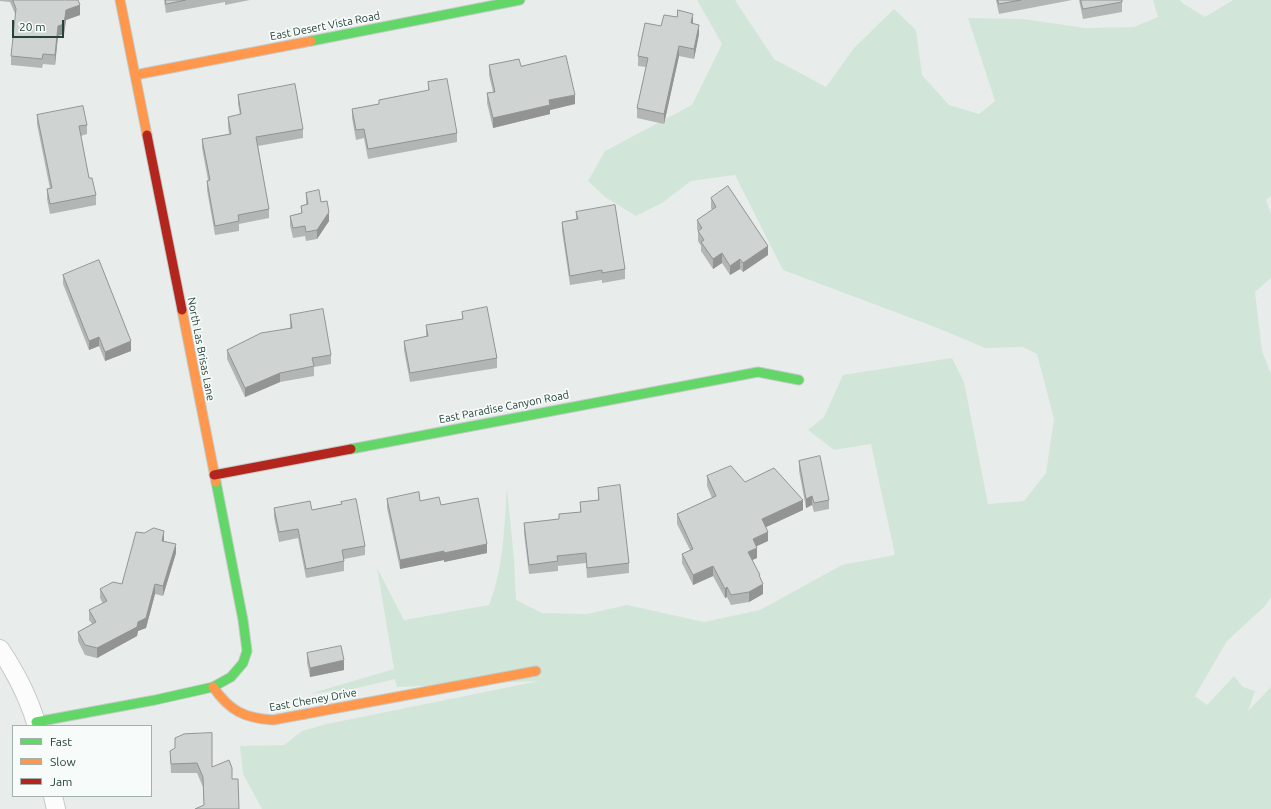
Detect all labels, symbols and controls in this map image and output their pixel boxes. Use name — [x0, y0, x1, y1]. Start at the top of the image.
street label: East Desert Vista Road — [269, 9, 381, 43]
scale bar — [14, 12, 66, 38]
text: 20 m — [19, 20, 46, 33]
street label: North Las Brisas Lane — [184, 296, 218, 402]
street label: East Paradise Canyon Road — [438, 388, 570, 426]
street label: East Cheney Drive — [268, 686, 358, 714]
legend — [12, 725, 152, 797]
text: Fast — [50, 735, 72, 748]
text: Slow — [50, 755, 76, 768]
text: Jam — [50, 775, 72, 788]

